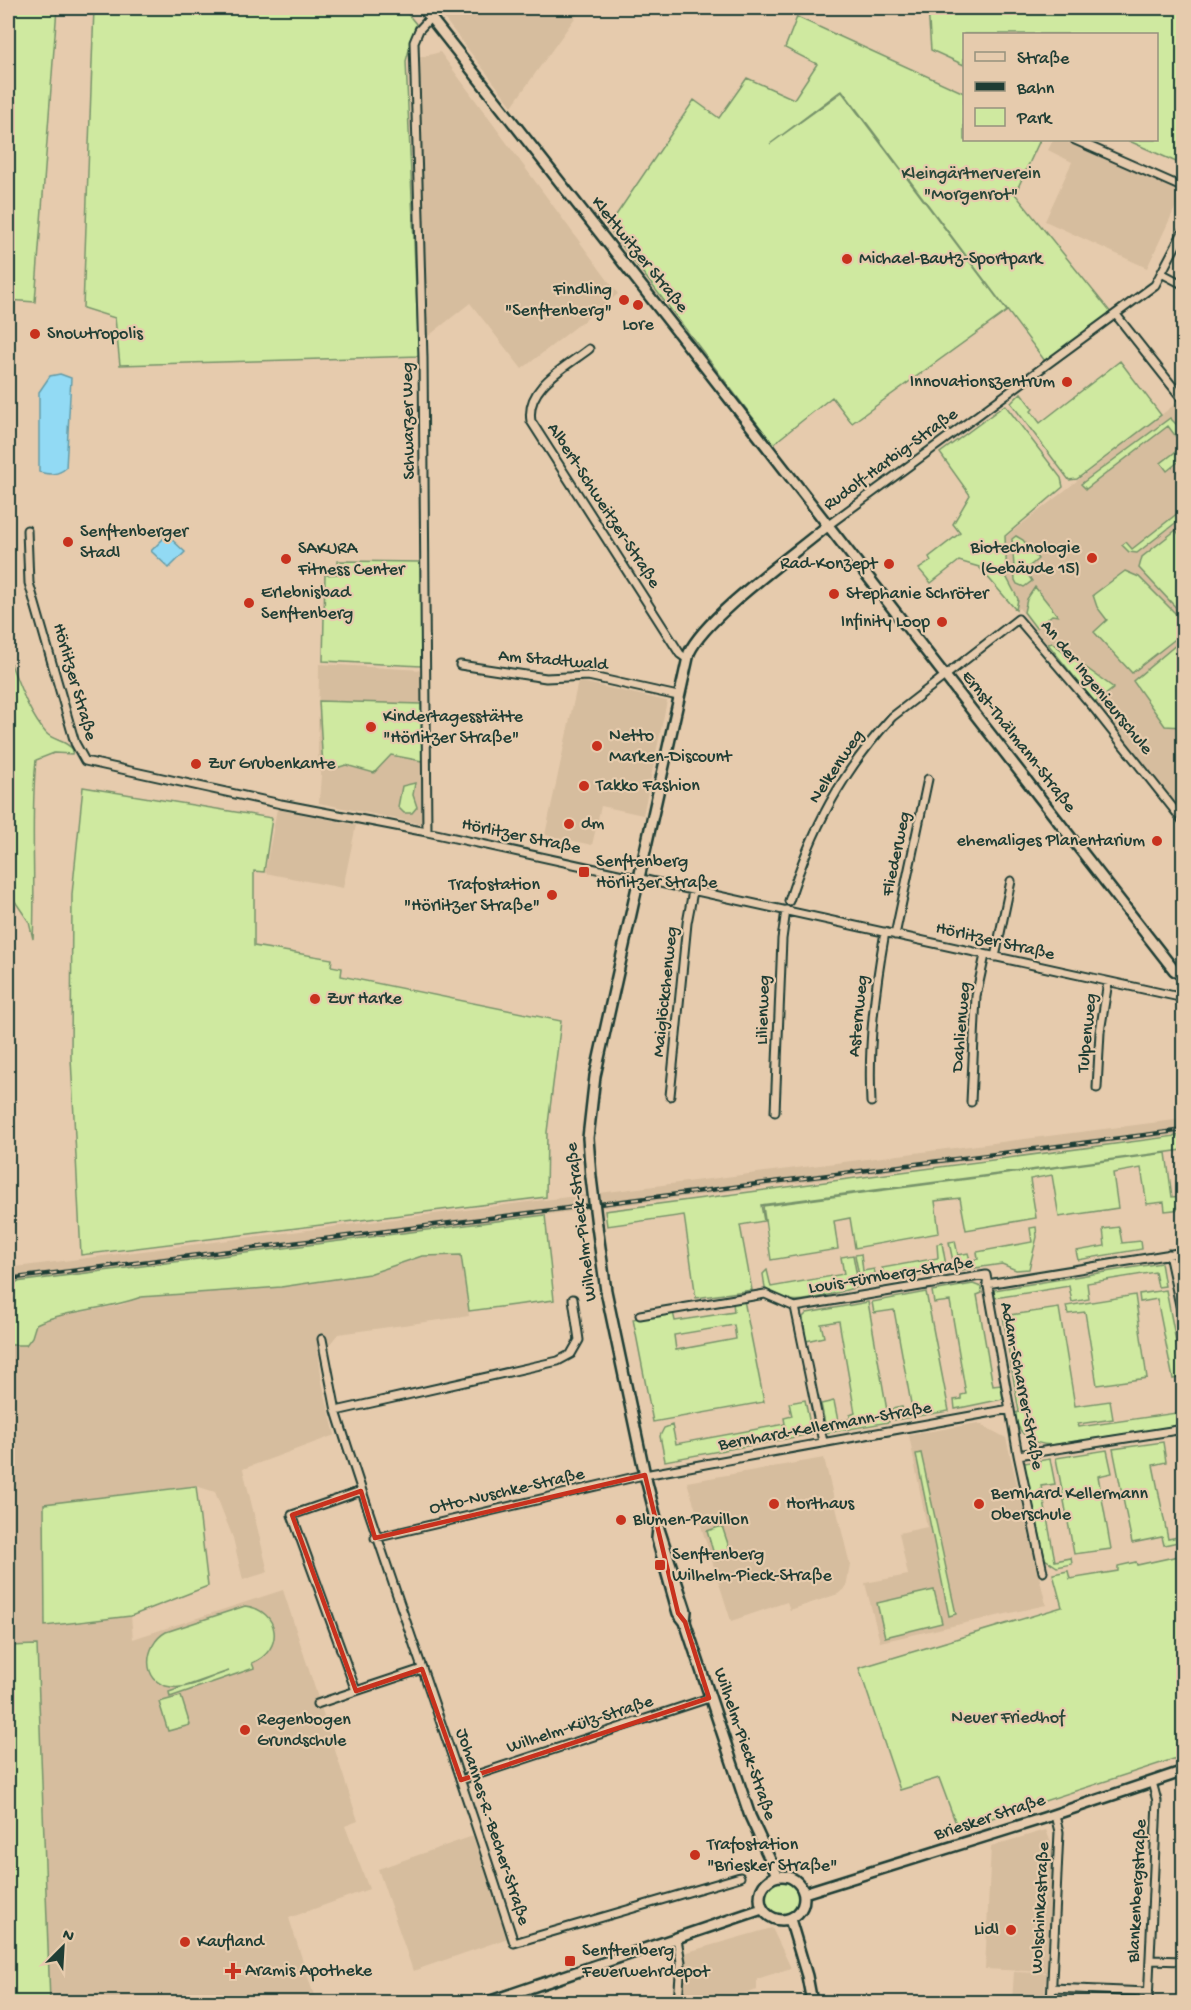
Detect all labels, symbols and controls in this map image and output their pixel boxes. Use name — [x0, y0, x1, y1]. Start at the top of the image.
legend — [963, 33, 1158, 141]
text: Straße — [1017, 49, 1070, 70]
text: Bahn — [1016, 79, 1055, 100]
text: Park — [1016, 109, 1053, 130]
park label: Kleingärtnerverein "Morgenrot" — [901, 164, 1041, 206]
street label: Klettwitzer Straße — [586, 193, 693, 318]
place label: Michael-Bautz-Sportpark — [859, 249, 1044, 270]
marker: Michael-Bautz-Sportpark — [840, 252, 854, 266]
place label: Findling "Senftenberg" — [505, 280, 612, 322]
marker: Findling "Senftenberg" — [617, 293, 631, 307]
marker: Lore — [631, 298, 645, 312]
place label: Lore — [622, 315, 655, 336]
place label: Snowtropolis — [47, 324, 144, 345]
marker: Snowtropolis — [28, 327, 42, 341]
street label: Schwarzer Weg — [397, 362, 421, 480]
place label: Innovationszentrum — [910, 372, 1055, 393]
marker: Innovationszentrum — [1060, 375, 1074, 389]
street label: Rudolf-Harbig-Straße — [820, 404, 963, 516]
street label: Albert-Schweitzer-Straße — [542, 419, 665, 593]
place label: Senftenberger Stadl — [80, 522, 190, 564]
marker: Senftenberger Stadl — [61, 535, 75, 549]
place label: Biotechnologie (Gebäude 15) — [969, 538, 1081, 580]
place label: SAKURA Fitness Center — [297, 539, 406, 581]
marker: Biotechnologie (Gebäude 15) — [1085, 551, 1099, 565]
marker: SAKURA Fitness Center — [279, 552, 293, 566]
place label: Rad-Konzept — [780, 554, 879, 575]
marker: Rad-Konzept — [882, 557, 896, 571]
place label: Erlebnisbad Senftenberg — [261, 583, 353, 625]
place label: Stephanie Schröter — [846, 584, 990, 605]
marker: Stephanie Schröter — [827, 587, 841, 601]
marker: Erlebnisbad Senftenberg — [242, 596, 256, 610]
place label: Infinity Loop — [841, 612, 930, 633]
marker: Infinity Loop — [935, 615, 949, 629]
street label: An der Ingenieurschule — [1035, 617, 1157, 760]
street label: Hörlitzer Straße — [47, 621, 101, 744]
street label: Am Stadtwald — [497, 646, 610, 676]
street label: Ernst-Thälmann-Straße — [956, 667, 1080, 818]
place label: Kindertagesstätte "Hörlitzer Straße" — [383, 707, 524, 749]
marker: Kindertagesstätte "Hörlitzer Straße" — [364, 720, 378, 734]
place label: Netto Marken-Discount — [609, 726, 733, 768]
street label: Nelkenweg — [805, 726, 869, 808]
marker: Netto Marken-Discount — [590, 739, 604, 753]
place label: Zur Grubenkante — [208, 754, 336, 775]
marker: Zur Grubenkante — [189, 757, 203, 771]
place label: Takko Fashion — [595, 776, 700, 797]
marker: Takko Fashion — [577, 779, 591, 793]
street label: Fliederweg — [878, 810, 916, 899]
street label: Hörlitzer Straße — [459, 814, 583, 860]
place label: dm — [581, 814, 605, 835]
marker: dm — [562, 817, 576, 831]
place label: ehemaliges Planentarium — [957, 831, 1145, 852]
marker: ehemaliges Planentarium — [1150, 834, 1164, 848]
place label: Senftenberg Hörlitzer Straße — [596, 852, 718, 894]
marker: Senftenberg Hörlitzer Straße — [577, 865, 591, 879]
place label: Trafostation "Hörlitzer Straße" — [404, 875, 540, 917]
marker: Trafostation "Hörlitzer Straße" — [545, 888, 559, 902]
street label: Hörlitzer Straße — [934, 918, 1057, 966]
street label: Maiglöckchenweg — [649, 926, 683, 1058]
street label: Asternweg — [844, 974, 874, 1058]
street label: Lilienweg — [752, 975, 776, 1045]
street label: Dahlienweg — [948, 981, 976, 1074]
place label: Zur Harke — [327, 989, 402, 1010]
marker: Zur Harke — [308, 992, 322, 1006]
street label: Tulpenweg — [1073, 992, 1103, 1075]
street label: Wilhelm-Pieck-Straße — [562, 1141, 602, 1303]
street label: Louis-Fürnberg-Straße — [807, 1252, 976, 1299]
street label: Adam-Scharrer-Straße — [994, 1301, 1048, 1472]
street label: Bernhard-Kellermann-Straße — [716, 1398, 934, 1456]
street label: Otto-Nuschke-Straße — [427, 1464, 587, 1520]
place label: Bernhard Kellermann Oberschule — [990, 1484, 1148, 1526]
place label: Horthaus — [786, 1494, 855, 1515]
marker: Horthaus — [767, 1497, 781, 1511]
marker: Bernhard Kellermann Oberschule — [972, 1497, 986, 1511]
place label: Blumen-Pavillon — [632, 1510, 749, 1531]
marker: Blumen-Pavillon — [614, 1513, 628, 1527]
place label: Senftenberg Wilhelm-Pieck-Straße — [672, 1545, 832, 1587]
marker: Senftenberg Wilhelm-Pieck-Straße — [653, 1558, 667, 1572]
street label: Wilhelm-Pieck-Straße — [708, 1665, 780, 1824]
street label: Wilhelm-Külz-Straße — [504, 1691, 657, 1759]
park label: Neuer Friedhof — [951, 1708, 1066, 1729]
place label: Regenbogen Grundschule — [257, 1710, 351, 1752]
marker: Regenbogen Grundschule — [238, 1723, 252, 1737]
street label: Johannes-R.-Becher-Straße — [450, 1726, 534, 1929]
street label: Briesker Straße — [931, 1790, 1049, 1846]
street label: Blankenbergstraße — [1124, 1818, 1152, 1964]
place label: Trafostation "Briesker Straße" — [706, 1835, 838, 1877]
street label: Wolschinkastraße — [1027, 1841, 1055, 1974]
marker: Trafostation "Briesker Straße" — [688, 1848, 702, 1862]
north arrow — [33, 1917, 93, 1977]
place label: Lidl — [974, 1920, 999, 1941]
marker: Lidl — [1004, 1923, 1018, 1937]
text: N — [59, 1926, 77, 1948]
place label: Kaufland — [197, 1932, 265, 1953]
marker: Kaufland — [178, 1935, 192, 1949]
place label: Senftenberg Feuerwehrdepot — [581, 1941, 711, 1983]
marker: Senftenberg Feuerwehrdepot — [563, 1954, 577, 1968]
place label: Aramis Apotheke — [245, 1961, 373, 1982]
marker: Aramis Apotheke — [226, 1964, 240, 1978]

